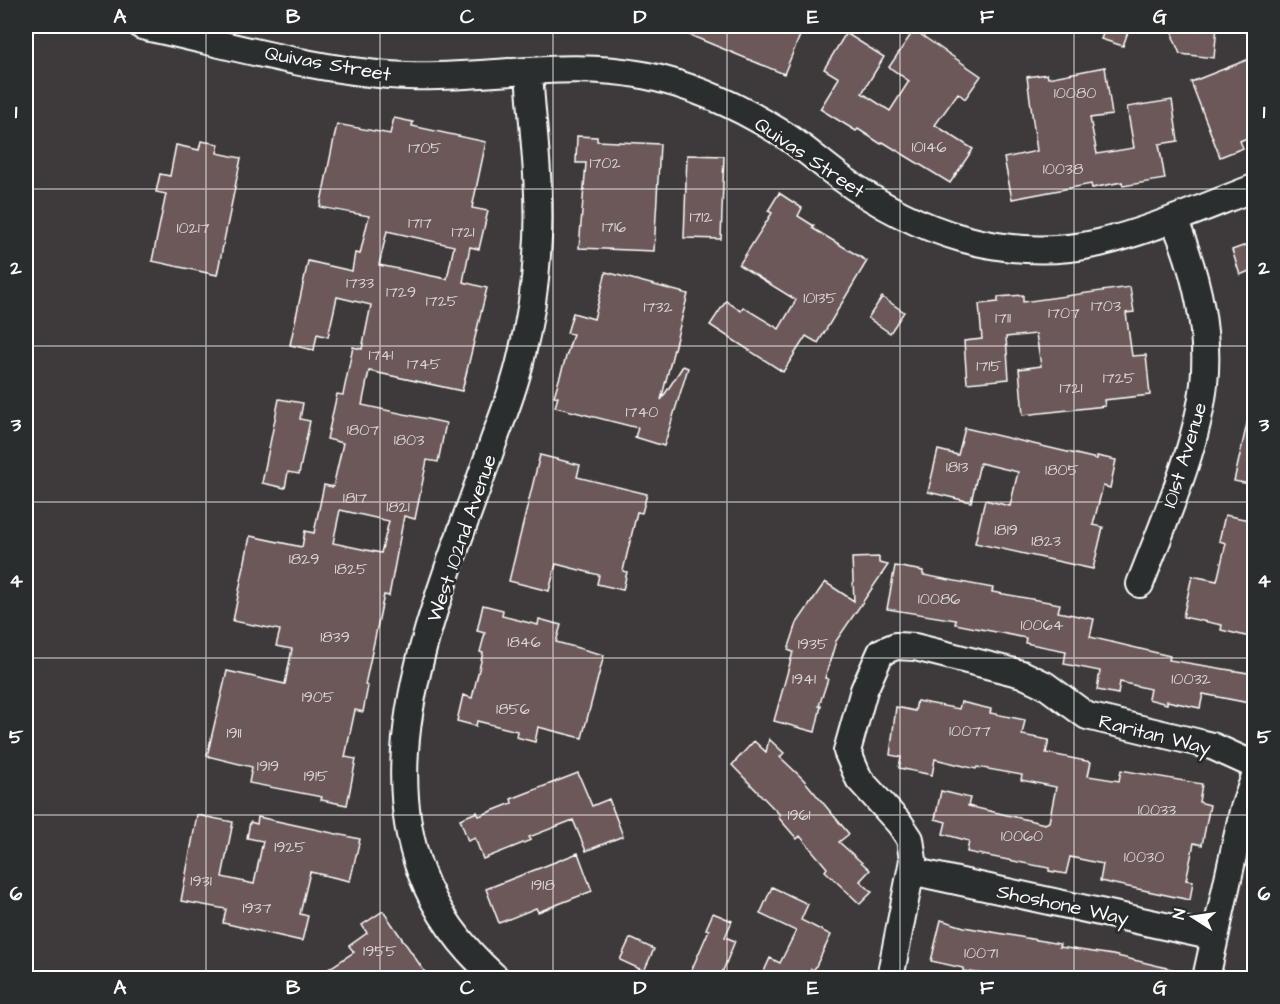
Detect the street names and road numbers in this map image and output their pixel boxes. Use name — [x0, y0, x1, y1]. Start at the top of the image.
street label: Quivas Street — [262, 39, 393, 89]
street label: Quivas Street — [749, 111, 870, 205]
street label: 101st Avenue — [1156, 399, 1214, 511]
street label: West 102nd Avenue — [420, 451, 504, 626]
street label: Raritan Way — [1095, 708, 1214, 763]
street label: Shoshone Way — [994, 877, 1131, 934]

